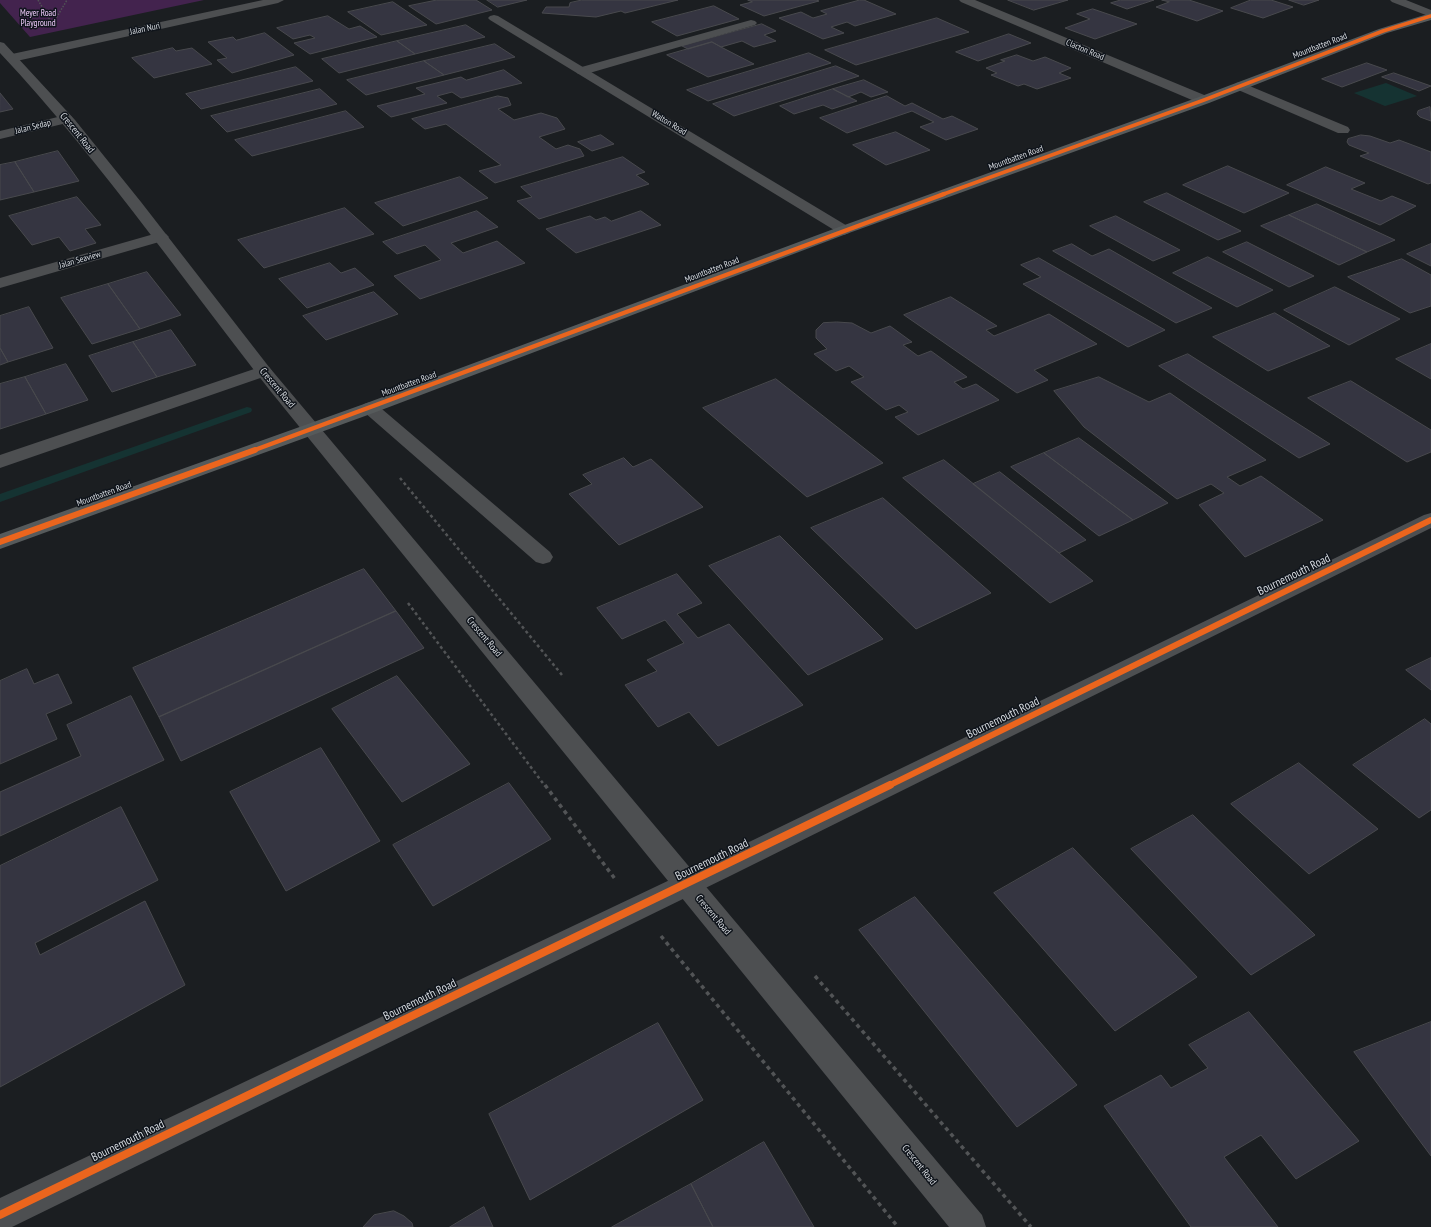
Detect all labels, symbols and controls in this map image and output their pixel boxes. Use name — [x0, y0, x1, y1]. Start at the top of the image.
park label: Meyer Road Playground — [20, 8, 56, 29]
street label: Jalan Nuri — [129, 21, 161, 37]
street label: Mountbatten Road — [1291, 31, 1349, 61]
street label: Clacton Road — [1064, 37, 1106, 63]
street label: Walton Road — [650, 108, 688, 138]
street label: Crescent Road — [57, 110, 97, 156]
street label: Jalan Sedap — [14, 117, 52, 137]
street label: Mountbatten Road — [987, 143, 1045, 173]
street label: Jalan Seaview — [58, 249, 102, 271]
street label: Mountbatten Road — [683, 255, 741, 285]
street label: Crescent Road — [257, 366, 297, 410]
street label: Mountbatten Road — [380, 369, 438, 399]
street label: Mountbatten Road — [75, 479, 133, 509]
street label: Bournemouth Road — [1255, 551, 1333, 599]
street label: Crescent Road — [464, 615, 504, 659]
street label: Bournemouth Road — [964, 694, 1042, 742]
street label: Bournemouth Road — [673, 836, 751, 884]
street label: Crescent Road — [693, 893, 733, 937]
street label: Bournemouth Road — [381, 976, 459, 1024]
street label: Bournemouth Road — [89, 1117, 167, 1165]
street label: Crescent Road — [899, 1142, 939, 1188]

